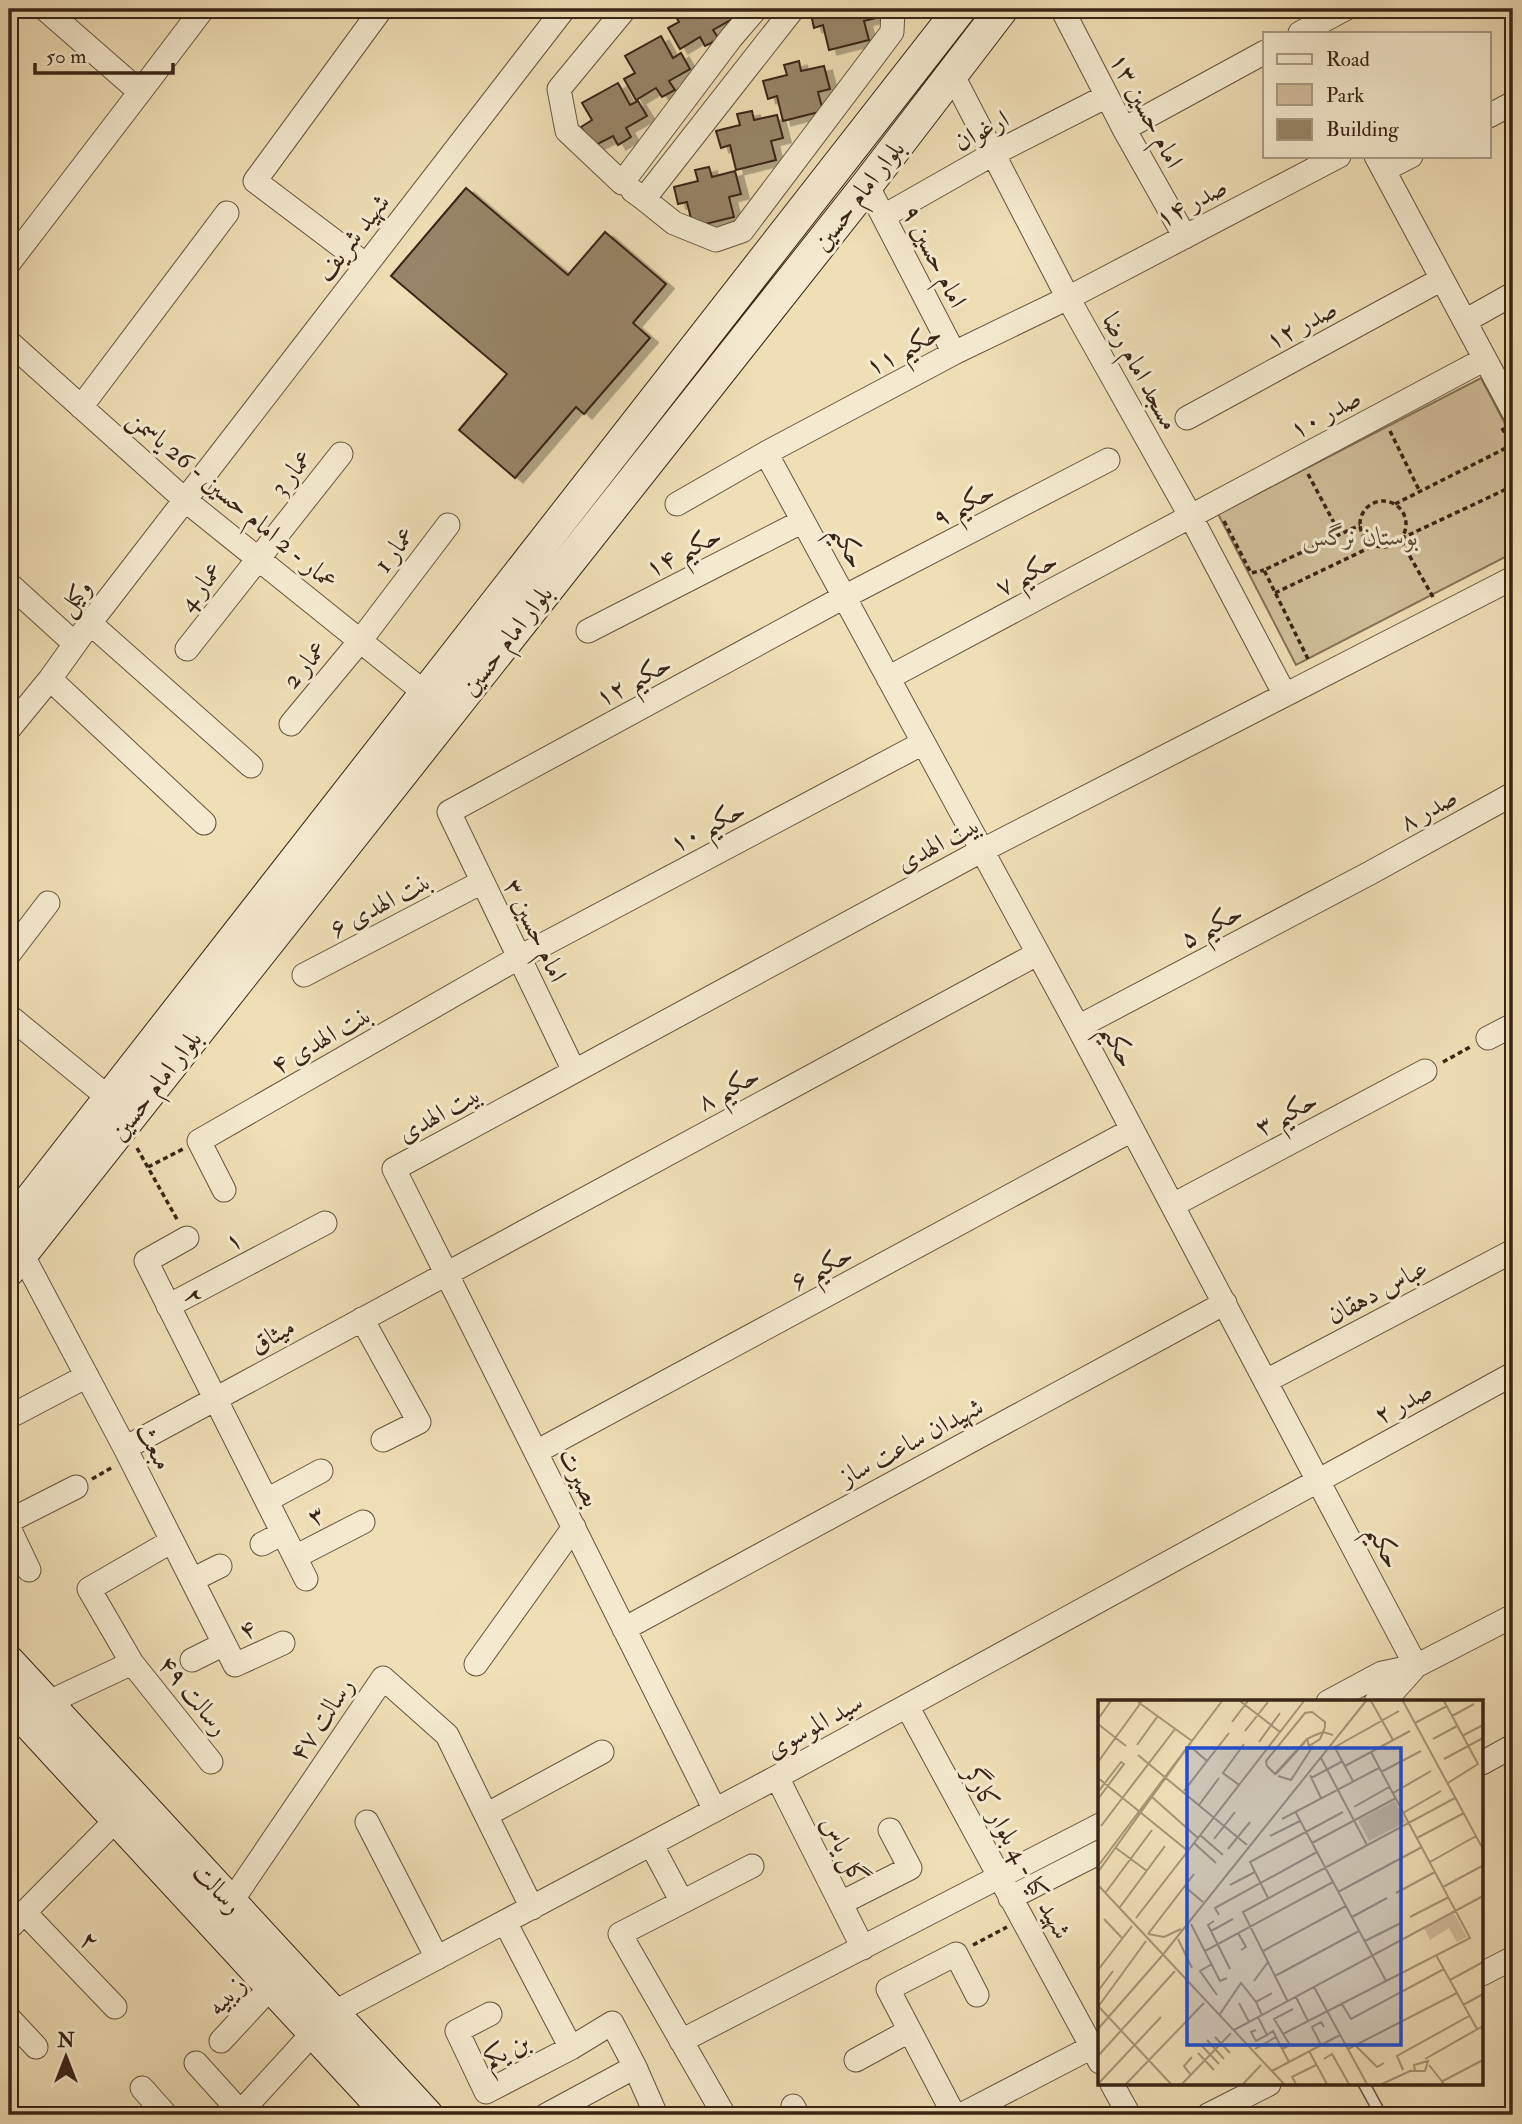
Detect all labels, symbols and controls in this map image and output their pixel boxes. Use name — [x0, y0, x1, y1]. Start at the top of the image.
scale bar — [35, 32, 173, 76]
legend — [1263, 32, 1490, 158]
text: 50 m — [46, 43, 87, 70]
text: Road — [1326, 46, 1371, 73]
street label: امام حسین ۱۳ — [1097, 47, 1190, 177]
text: Park — [1326, 82, 1364, 109]
street label: ارغوان — [948, 103, 1015, 159]
text: Building — [1326, 116, 1399, 143]
street label: بلوار امام حسین — [806, 134, 917, 261]
street label: صدر ۱۴ — [1150, 171, 1233, 235]
street label: شهید شریف — [309, 187, 397, 288]
street label: امام حسین ۹ — [889, 200, 974, 316]
street label: صدر ۱۲ — [1260, 293, 1343, 357]
street label: مسجد امام رضا — [1089, 307, 1186, 439]
street label: حکیم ۱۱ — [860, 317, 951, 391]
street label: صدر ۱۰ — [1284, 382, 1367, 446]
street label: عمار - 2 امام حسین - 26 یاسمن — [117, 402, 344, 602]
street label: عمار 3 — [264, 443, 320, 502]
street label: حکیم ۹ — [927, 475, 1004, 543]
street label: حکیم ۱۴ — [640, 519, 731, 593]
street label: حکیم — [815, 519, 873, 578]
street label: عمار 1 — [367, 520, 422, 579]
park label: بوستان نرگس — [1302, 521, 1418, 554]
street label: حکیم ۷ — [990, 544, 1067, 612]
street label: عمار 4 — [172, 555, 230, 618]
street label: وکیل — [50, 573, 100, 623]
street label: بلوار امام حسین — [454, 579, 565, 706]
street label: عمار 2 — [275, 634, 334, 695]
street label: حکیم ۱۲ — [590, 648, 681, 722]
street label: صدر ۸ — [1394, 781, 1463, 839]
street label: حکیم ۱۰ — [664, 794, 755, 868]
street label: بیت الهدی — [891, 808, 986, 879]
street label: بنت الهدی ۶ — [324, 865, 437, 945]
street label: امام حسین ۳ — [491, 873, 574, 990]
street label: حکیم ۵ — [1175, 896, 1252, 964]
street label: بنت الهدی ۴ — [265, 998, 378, 1082]
street label: حکیم — [1085, 1018, 1143, 1077]
street label: بلوار امام حسین — [103, 1024, 214, 1151]
street label: حکیم ۸ — [692, 1059, 769, 1127]
street label: بیت الهدی — [392, 1078, 487, 1150]
street label: حکیم ۳ — [1250, 1084, 1327, 1152]
street label: ۱ — [219, 1223, 248, 1259]
street label: حکیم ۶ — [785, 1238, 862, 1306]
street label: عباس دهقان — [1321, 1252, 1434, 1332]
street label: ۲ — [176, 1282, 212, 1310]
street label: میثاق — [244, 1311, 301, 1361]
street label: صدر ۲ — [1369, 1374, 1438, 1431]
street label: شهیدان ساعت ساز — [831, 1391, 989, 1495]
street label: مبعث — [129, 1417, 179, 1476]
street label: بصیرت — [551, 1443, 607, 1512]
street label: ۳ — [302, 1498, 330, 1534]
street label: حکیم — [1351, 1519, 1409, 1578]
street label: ۴ — [234, 1612, 261, 1648]
street label: رسالت ۴۹ — [151, 1649, 235, 1742]
street label: رسالت ۴۷ — [282, 1671, 362, 1768]
street label: سید الموسوی — [760, 1686, 869, 1766]
inset map — [1098, 1700, 1484, 2086]
street label: شهید کیا - 4 بلوار کارگر — [955, 1757, 1080, 1945]
street label: گل یاس — [812, 1811, 875, 1891]
street label: رسالت — [186, 1856, 249, 1921]
street label: ۲ — [72, 1924, 106, 1957]
street label: زیبیه — [200, 1969, 253, 2022]
north arrow — [32, 2022, 102, 2092]
street label: بن یکم — [478, 2026, 539, 2083]
text: N — [56, 2029, 75, 2053]

